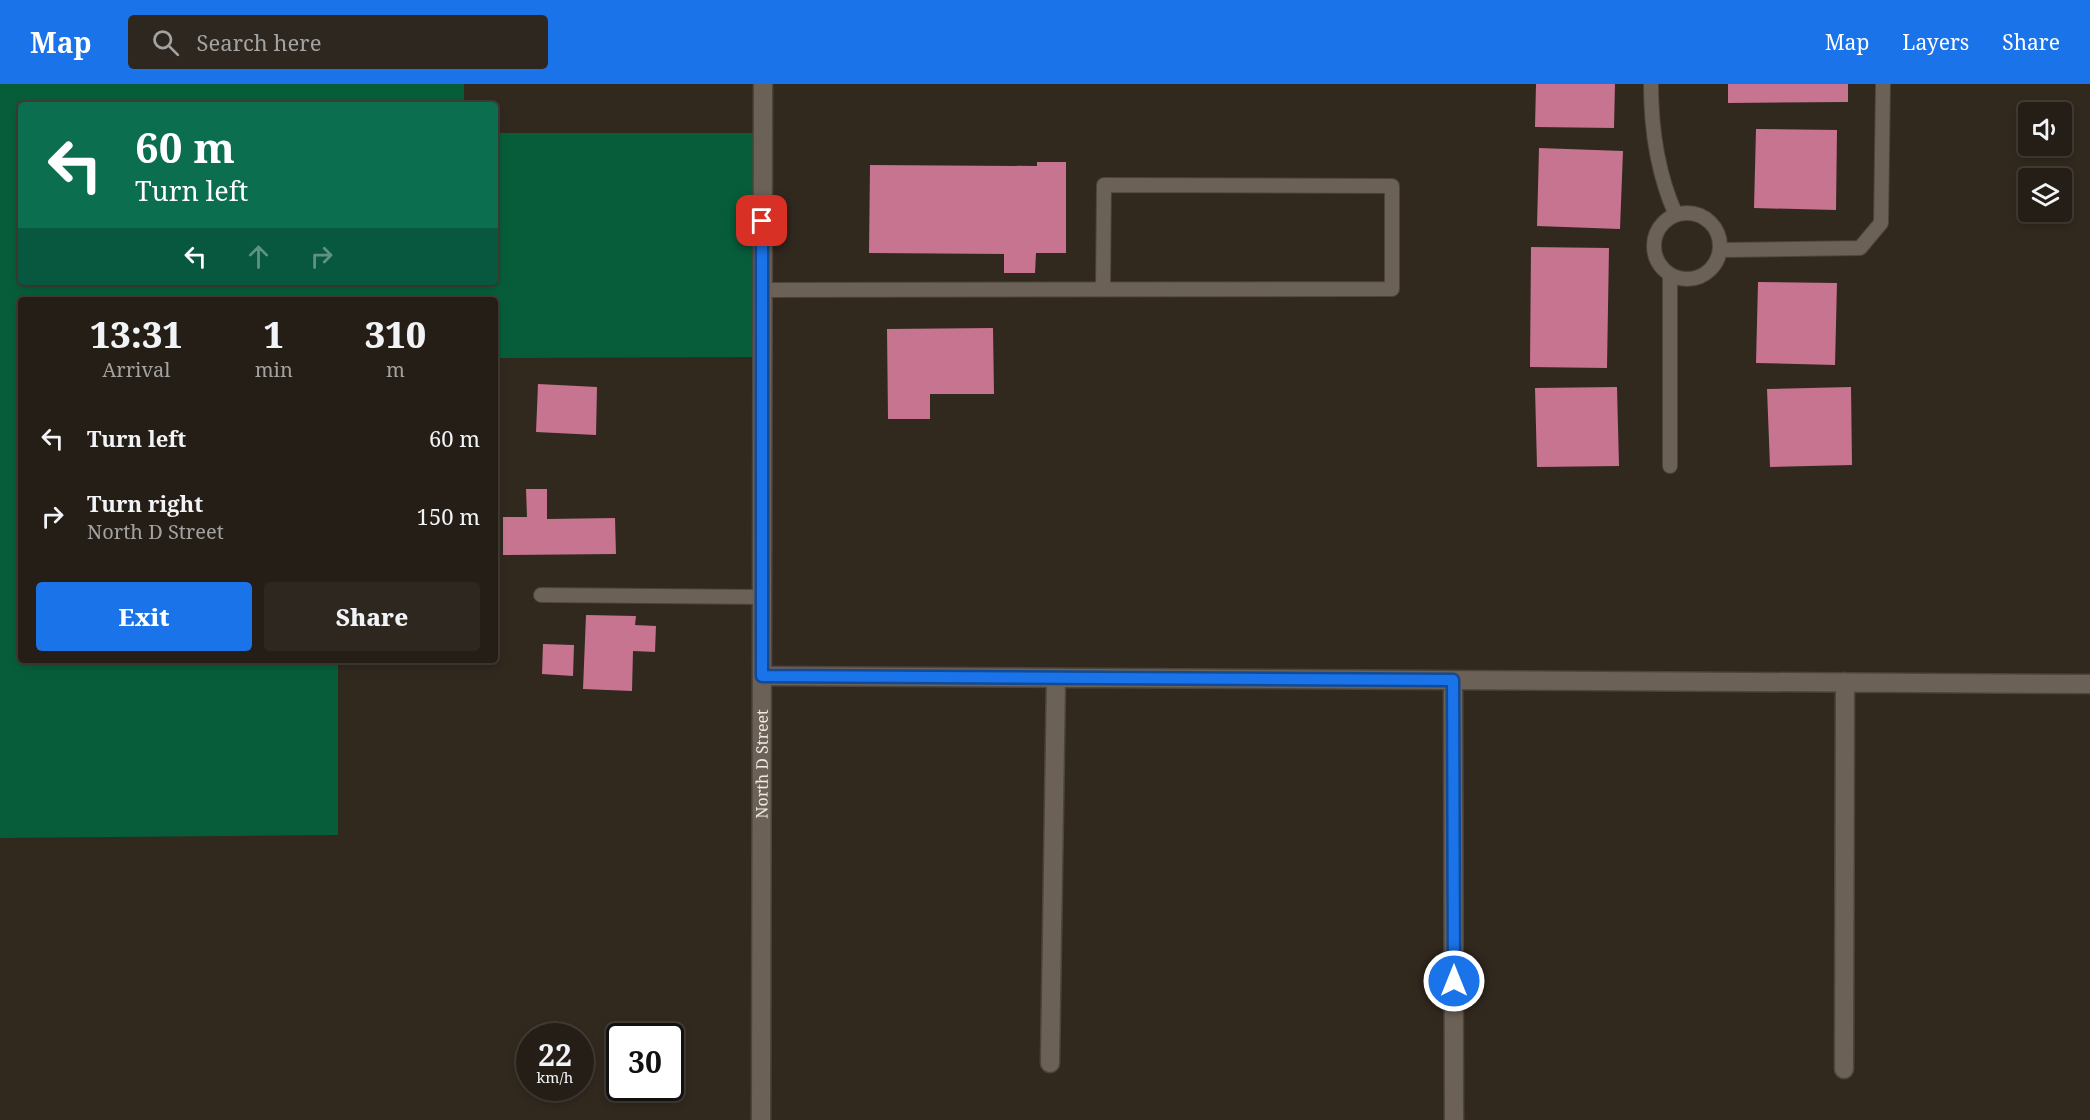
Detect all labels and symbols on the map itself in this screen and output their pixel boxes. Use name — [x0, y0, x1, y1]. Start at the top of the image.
pin — [736, 195, 787, 246]
street label: North D Street — [751, 709, 773, 819]
position arrow — [1422, 949, 1486, 1013]
speed limit sign: 30 — [606, 1023, 684, 1101]

